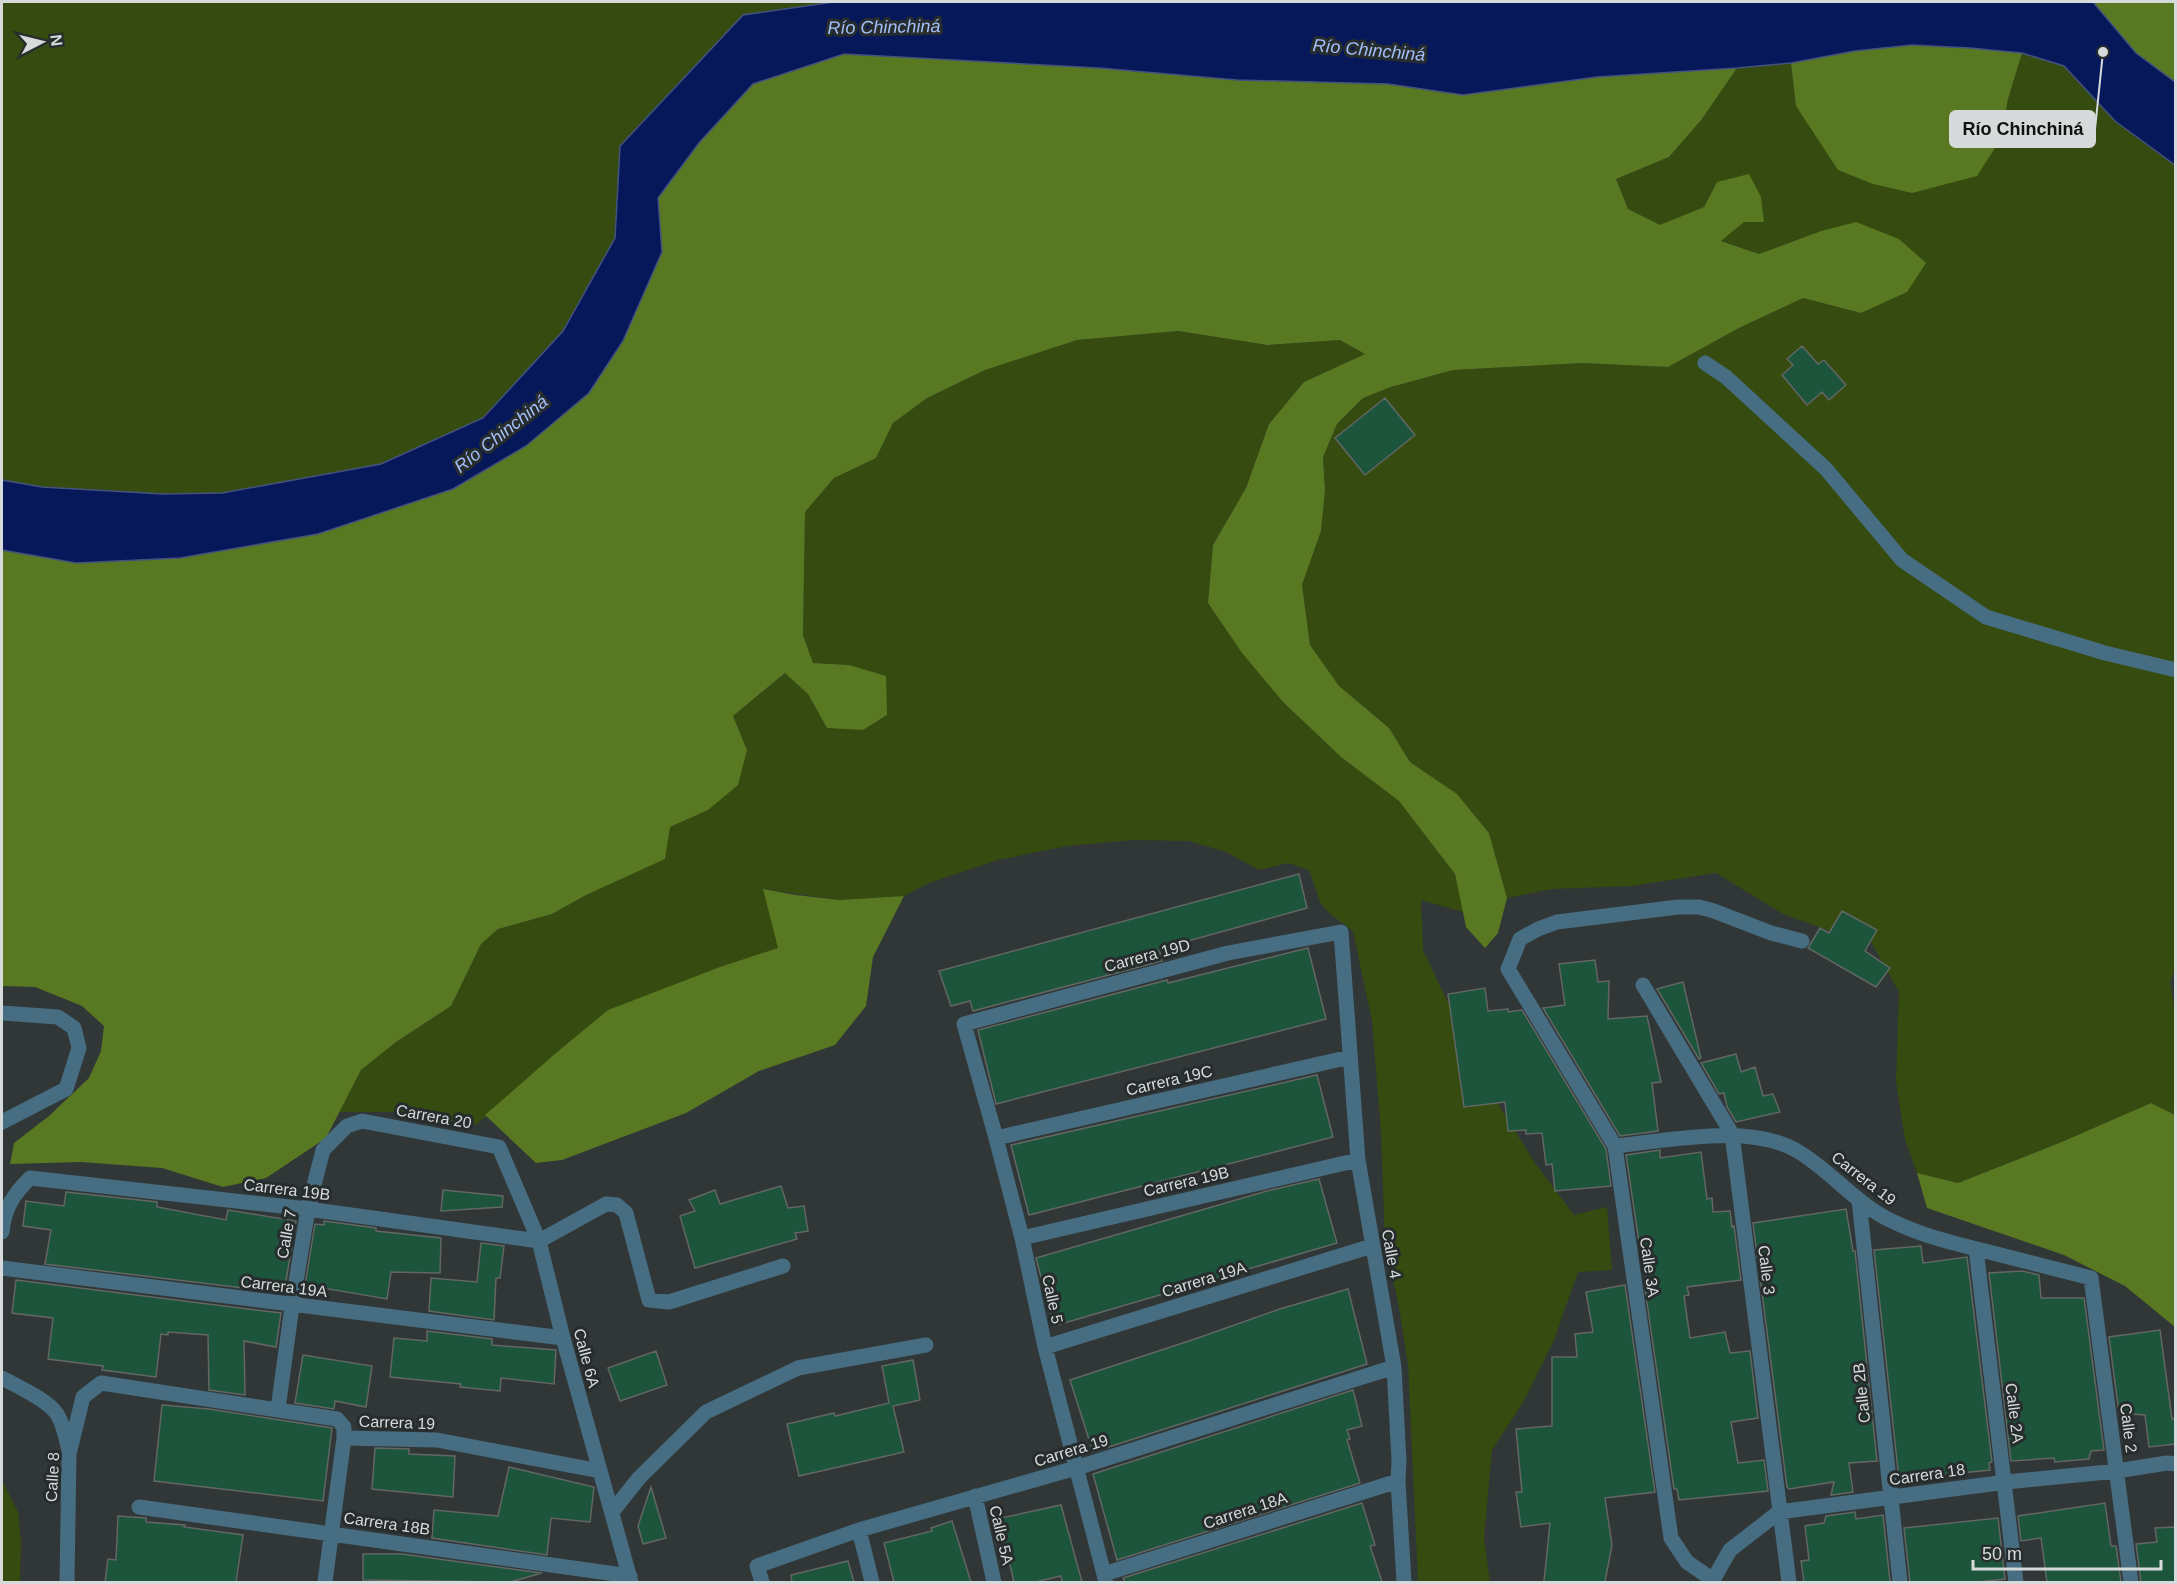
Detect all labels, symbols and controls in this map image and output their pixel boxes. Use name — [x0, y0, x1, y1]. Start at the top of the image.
north arrow — [12, 12, 72, 72]
water label: Río Chinchiná — [827, 16, 941, 38]
text: N — [47, 33, 66, 47]
water label: Río Chinchiná — [1312, 35, 1426, 65]
callout: Río Chinchiná — [1950, 111, 2095, 147]
text: Río Chinchiná — [1963, 119, 2084, 139]
water label: Río Chinchiná — [450, 391, 552, 477]
street label: Carrera 19D — [1102, 936, 1192, 975]
street label: Carrera 19C — [1124, 1062, 1214, 1099]
street label: Carrera 20 — [395, 1101, 473, 1132]
street label: Carrera 19 — [1828, 1148, 1899, 1209]
street label: Carrera 19B — [1142, 1163, 1230, 1200]
street label: Carrera 19B — [243, 1176, 331, 1203]
street label: Calle 7 — [274, 1208, 299, 1260]
street label: Calle 4 — [1379, 1228, 1404, 1280]
street label: Calle 3A — [1637, 1236, 1662, 1299]
street label: Calle 3 — [1755, 1244, 1778, 1296]
street label: Carrera 19A — [1160, 1259, 1249, 1300]
street label: Carrera 19A — [240, 1273, 329, 1300]
street label: Calle 5 — [1039, 1273, 1066, 1325]
street label: Calle 6A — [570, 1327, 603, 1390]
street label: Calle 2B — [1850, 1362, 1873, 1424]
street label: Calle 2A — [2002, 1382, 2027, 1444]
street label: Calle 2 — [2117, 1402, 2140, 1454]
street label: Carrera 19 — [358, 1413, 436, 1432]
street label: Carrera 19 — [1032, 1431, 1110, 1470]
street label: Calle 8 — [43, 1452, 62, 1502]
street label: Carrera 18 — [1888, 1461, 1966, 1488]
street label: Carrera 18A — [1201, 1489, 1290, 1532]
street label: Calle 5A — [986, 1504, 1017, 1567]
street label: Carrera 18B — [343, 1509, 431, 1538]
scale bar — [1973, 1533, 2160, 1571]
text: 50 m — [1982, 1544, 2022, 1564]

